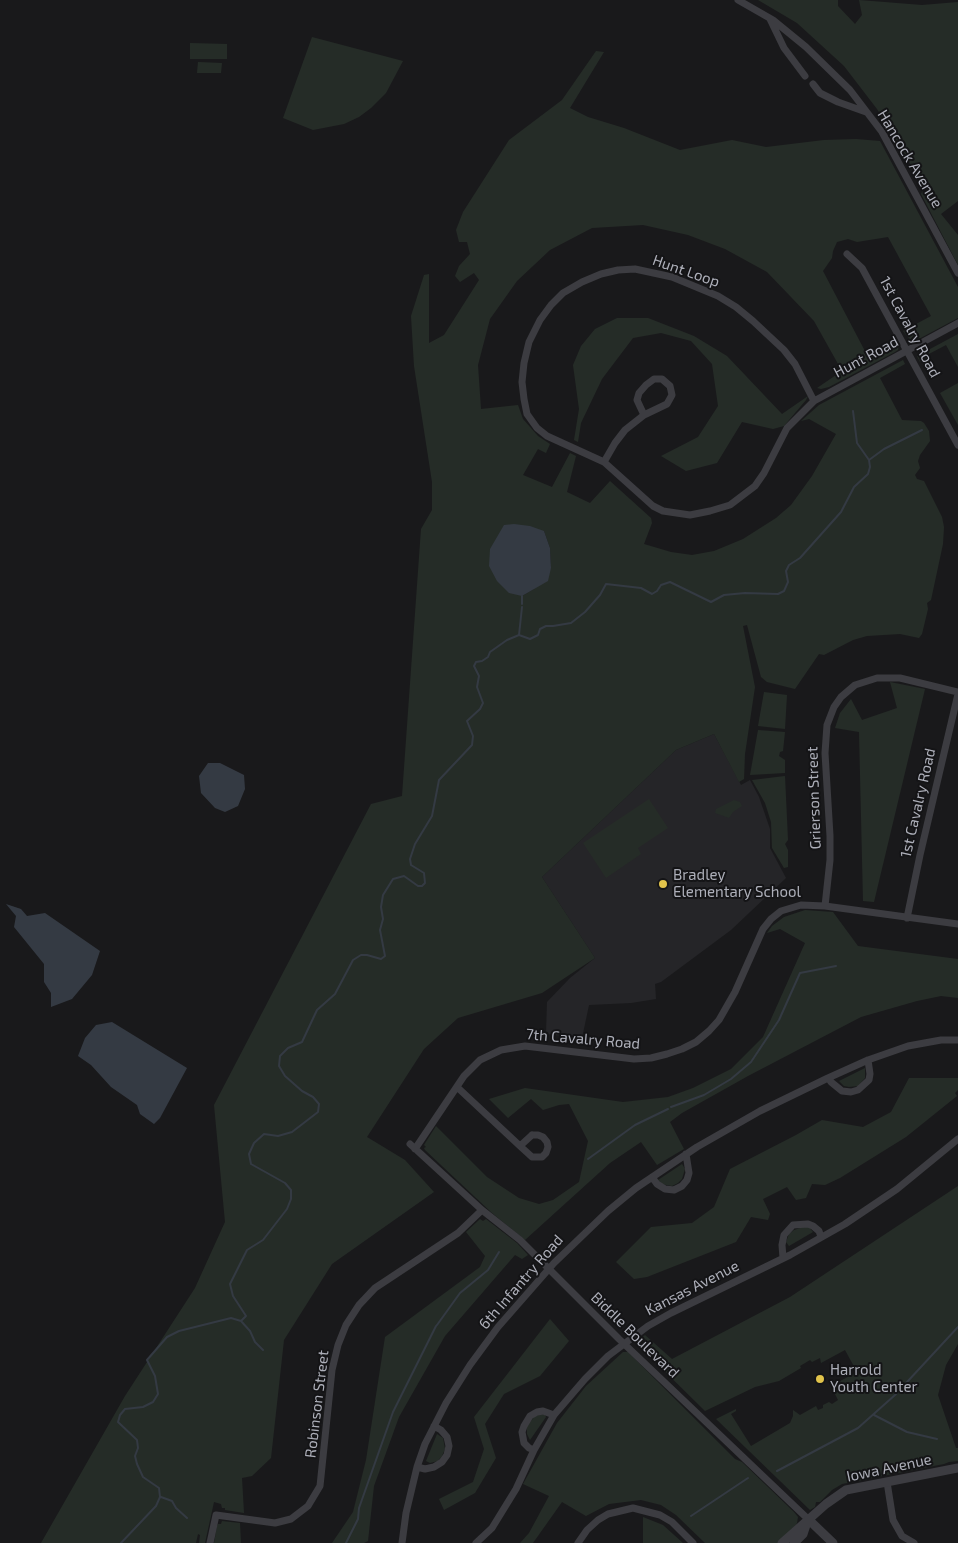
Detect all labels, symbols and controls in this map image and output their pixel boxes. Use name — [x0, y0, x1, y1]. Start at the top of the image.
street label: Hancock Avenue — [874, 107, 946, 211]
street label: Hunt Loop — [650, 251, 722, 291]
street label: 1st Cavalry Road — [876, 273, 944, 381]
street label: Hunt Road — [830, 332, 902, 382]
street label: Grierson Street — [803, 746, 825, 850]
street label: 1st Cavalry Road — [897, 746, 939, 860]
place label: Bradley Elementary School — [673, 866, 801, 901]
marker: Bradley Elementary School — [657, 878, 669, 890]
street label: 7th Cavalry Road — [525, 1025, 641, 1053]
street label: 6th Infantry Road — [475, 1231, 567, 1333]
street label: Kansas Avenue — [642, 1257, 742, 1319]
street label: Biddle Boulevard — [587, 1288, 683, 1382]
street label: Robinson Street — [301, 1349, 333, 1459]
place label: Harrold Youth Center — [830, 1361, 917, 1396]
marker: Harrold Youth Center — [814, 1373, 826, 1385]
street label: Iowa Avenue — [845, 1450, 933, 1486]

